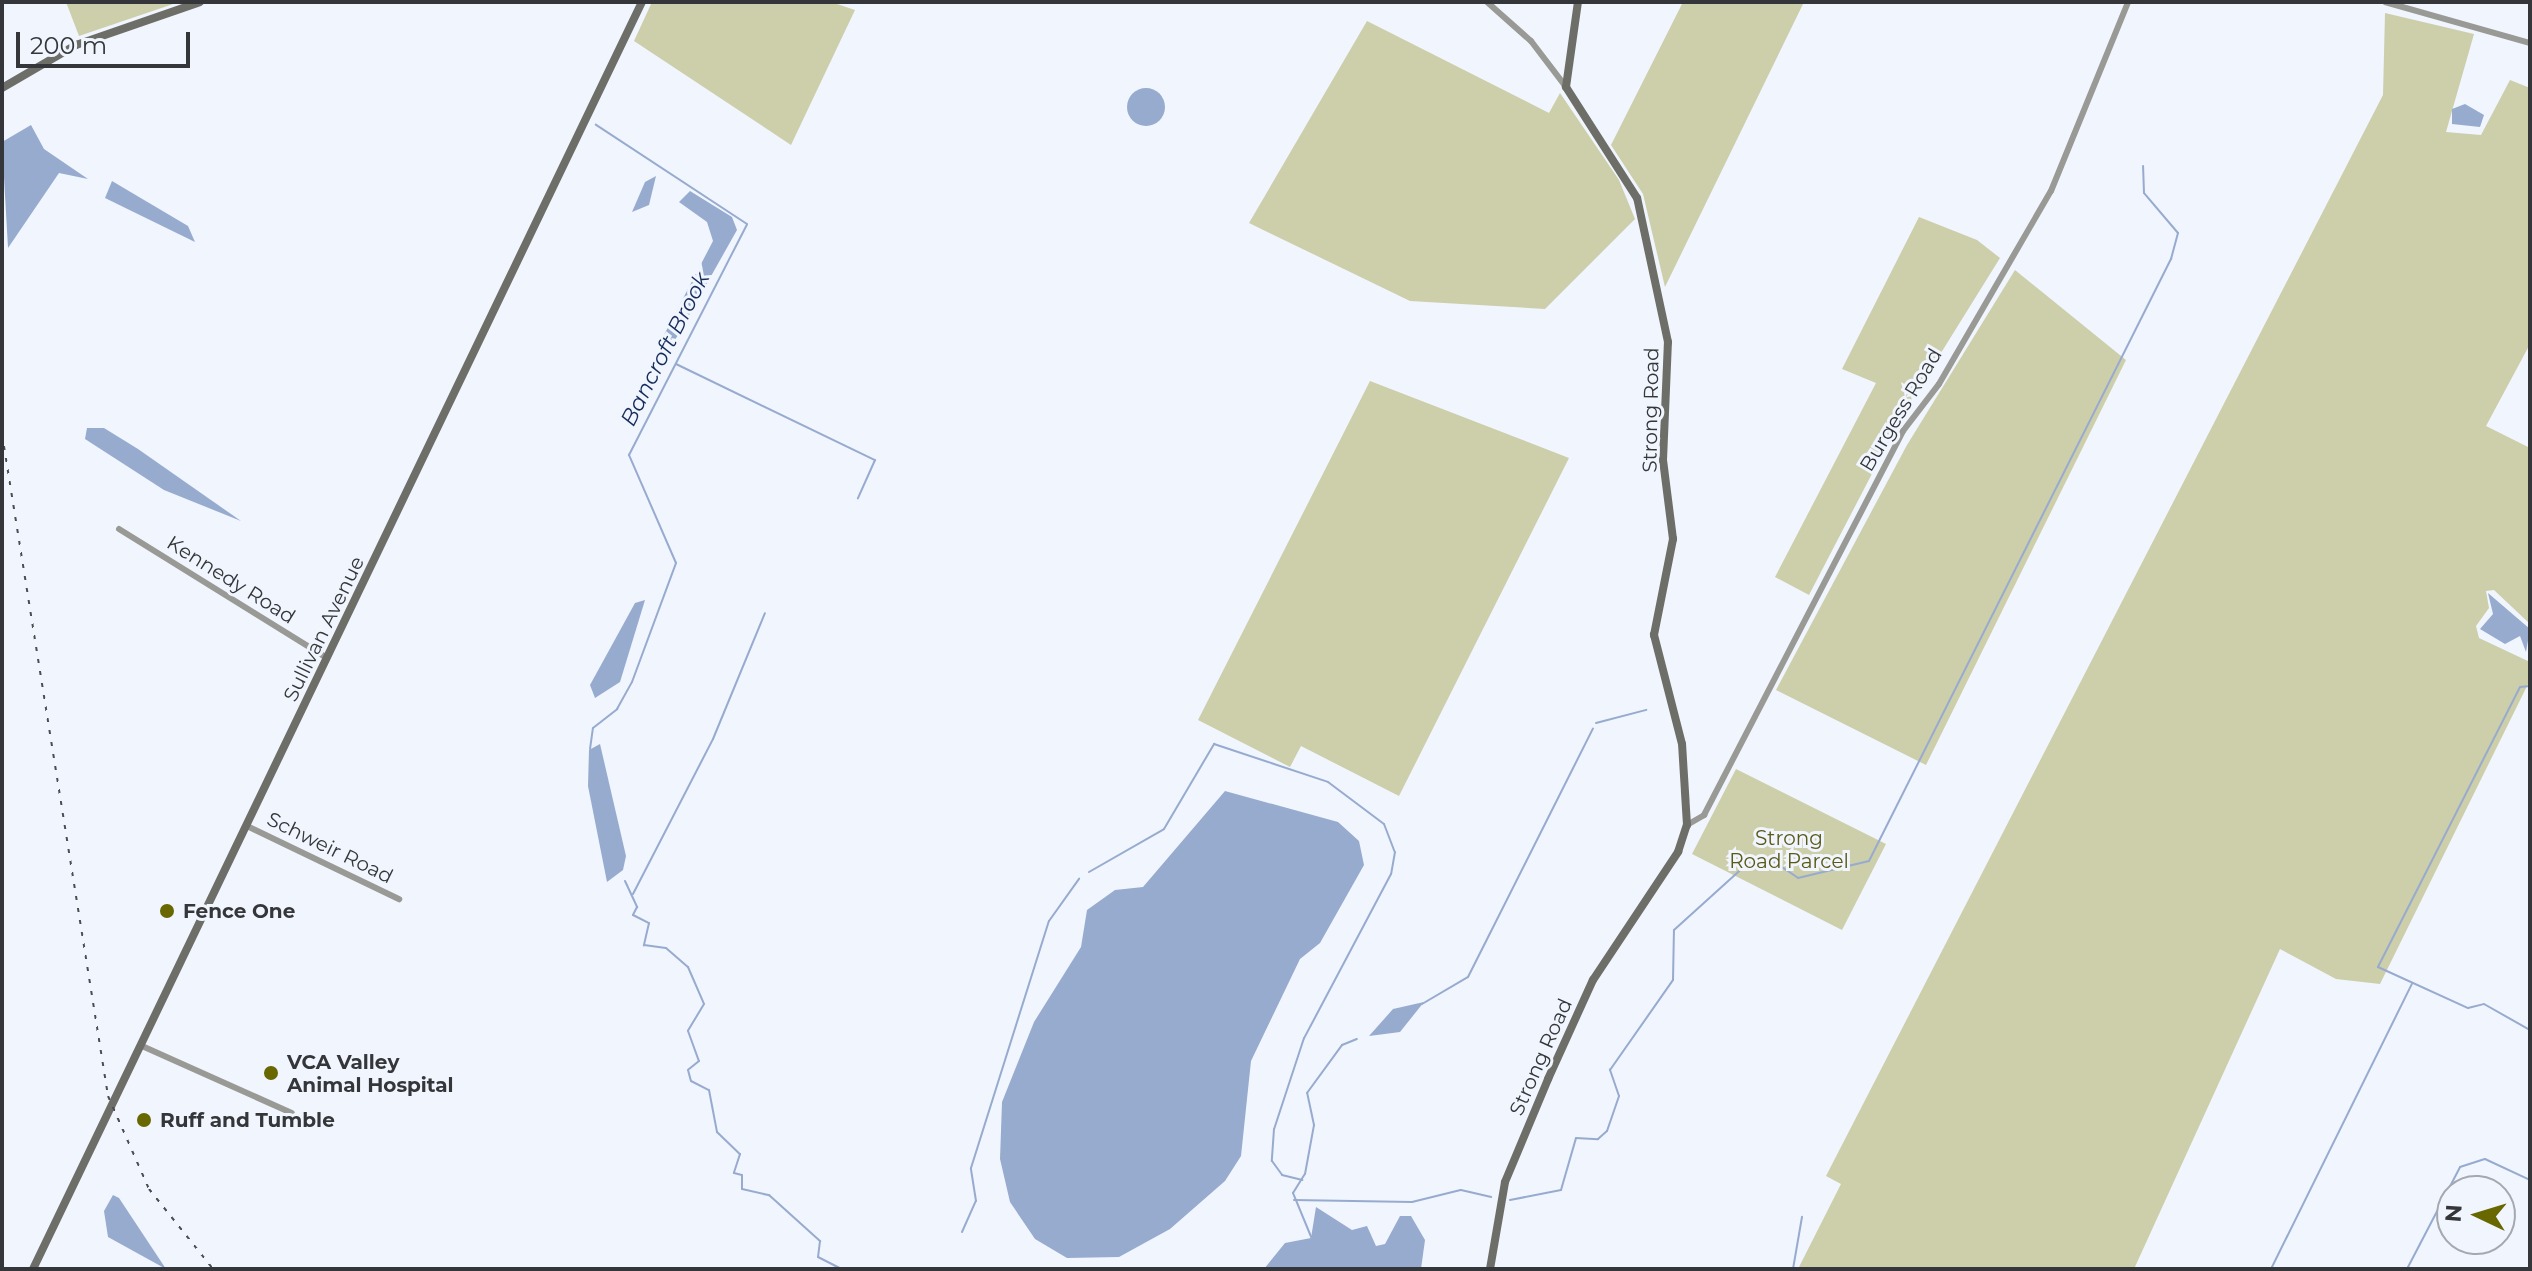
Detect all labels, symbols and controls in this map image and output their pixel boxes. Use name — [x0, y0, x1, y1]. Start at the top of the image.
scale bar — [20, 16, 194, 66]
text: 200 m — [30, 31, 107, 60]
water label: Bancroft Brook — [615, 268, 715, 430]
street label: Burgess Road — [1855, 344, 1947, 476]
street label: Strong Road — [1638, 347, 1664, 473]
street label: Kennedy Road — [162, 531, 300, 629]
street label: Sullivan Avenue — [279, 553, 369, 705]
street label: Schweir Road — [263, 807, 397, 889]
park label: Strong Road Parcel — [1729, 826, 1849, 873]
place label: Fence One — [183, 899, 295, 923]
marker: Fence One — [158, 902, 176, 920]
street label: Strong Road — [1505, 995, 1577, 1119]
place label: VCA Valley Animal Hospital — [287, 1050, 454, 1097]
marker: VCA Valley Animal Hospital — [262, 1064, 280, 1082]
place label: Ruff and Tumble — [160, 1108, 335, 1132]
marker: Ruff and Tumble — [135, 1111, 153, 1129]
north arrow — [2436, 1175, 2516, 1255]
text: N — [2439, 1204, 2468, 1223]

